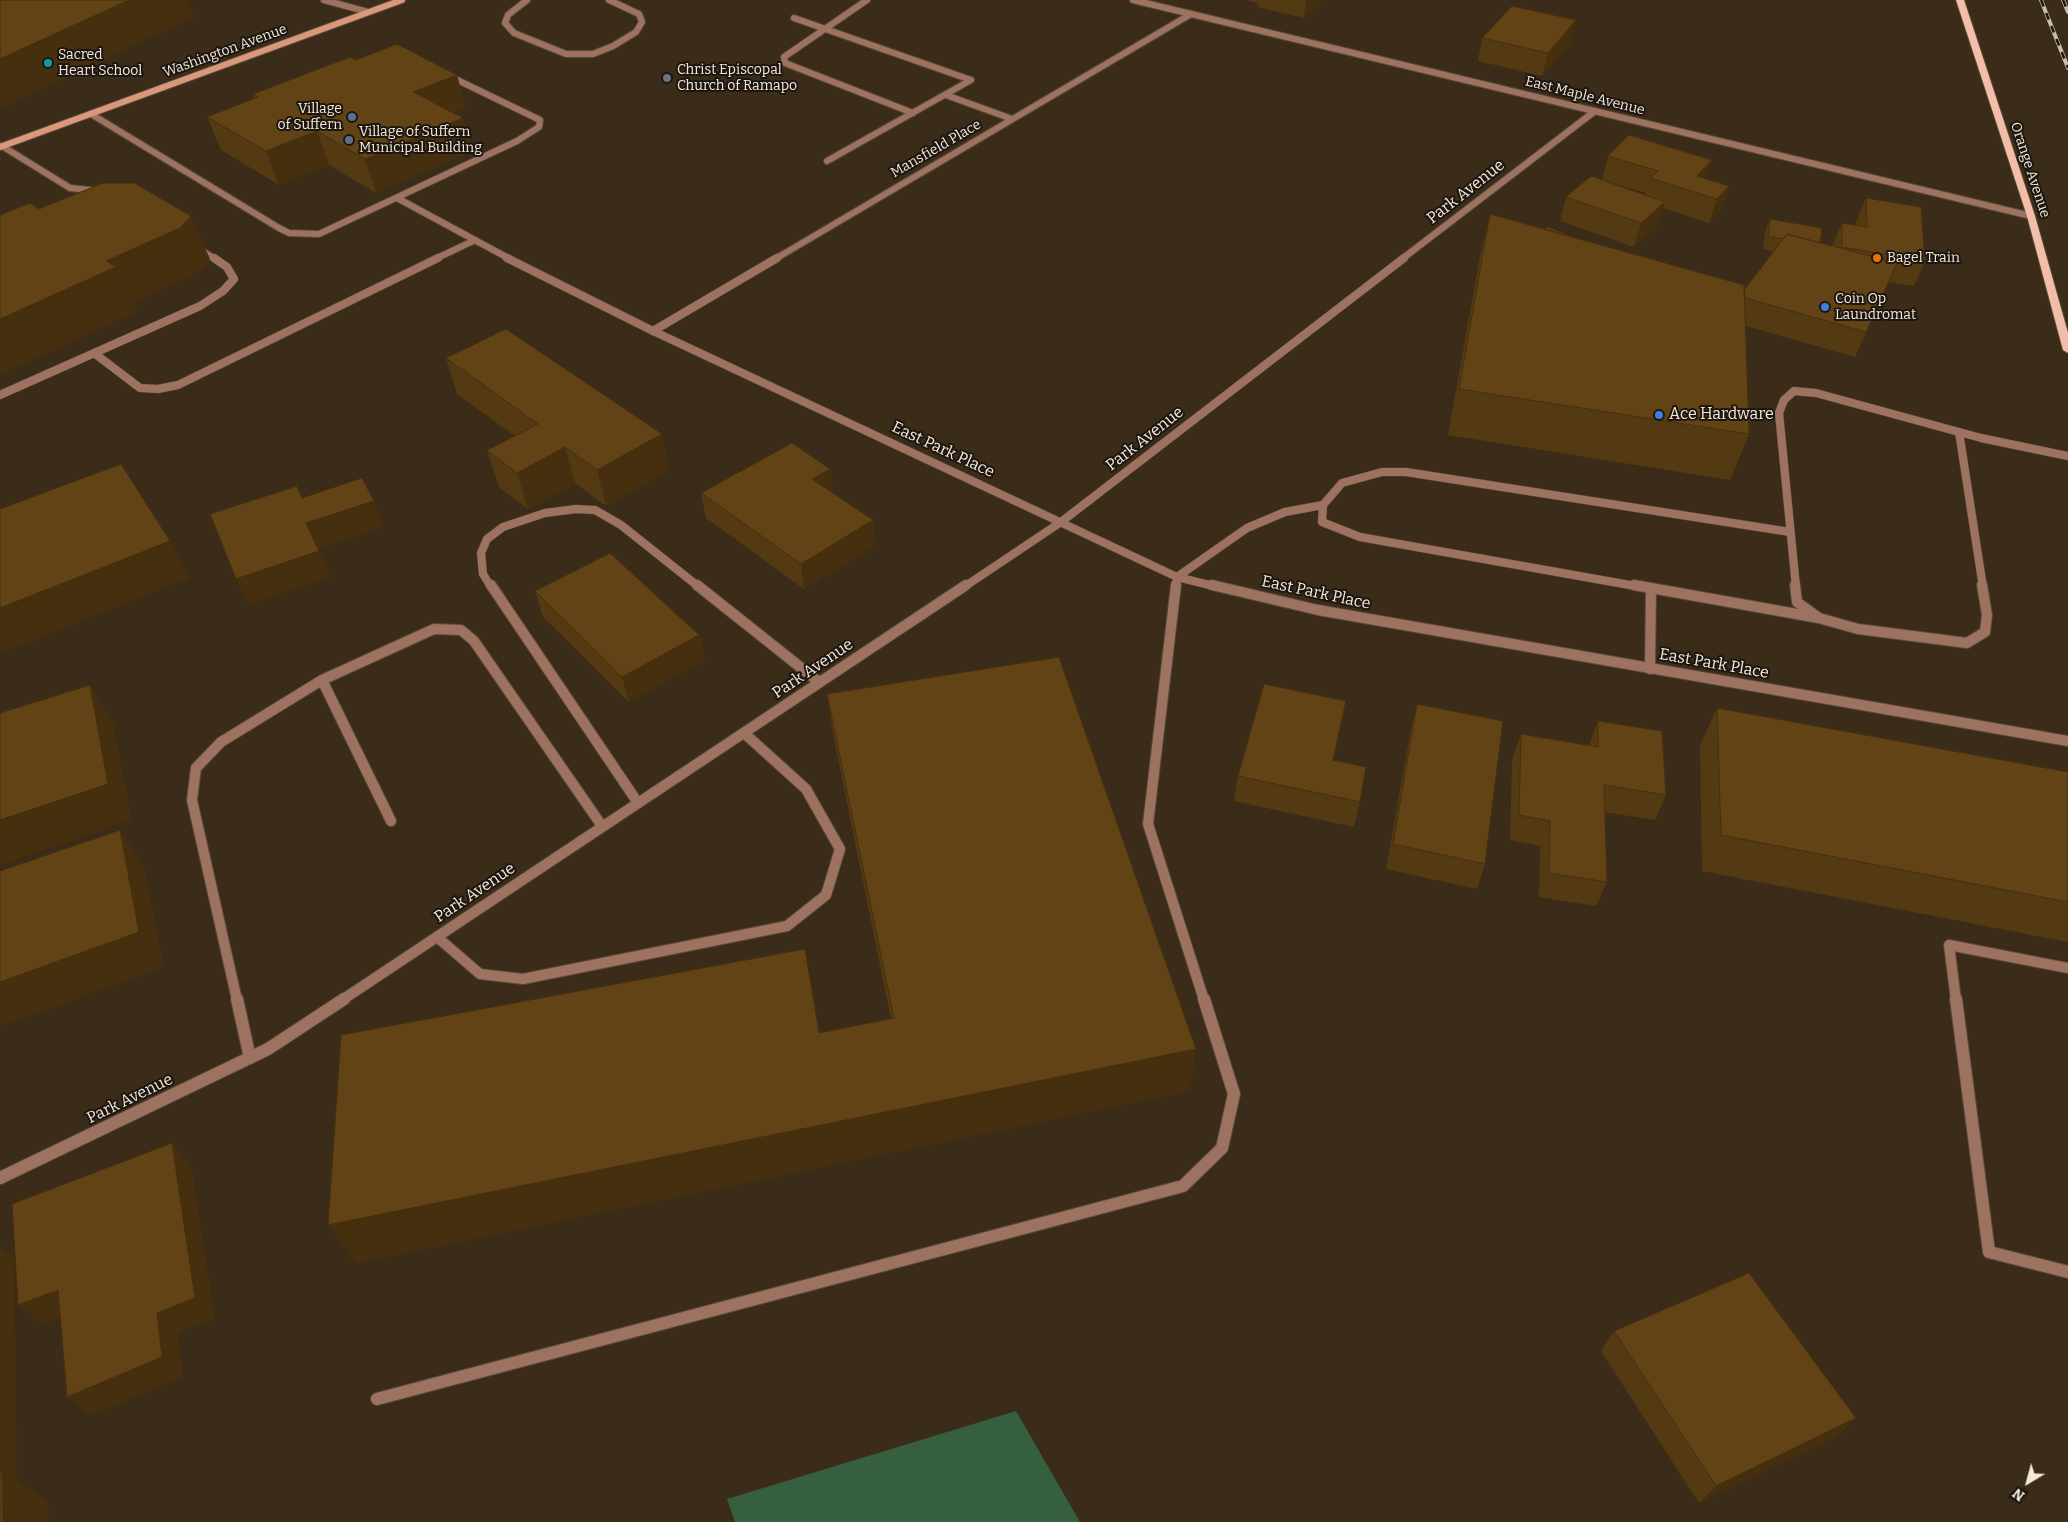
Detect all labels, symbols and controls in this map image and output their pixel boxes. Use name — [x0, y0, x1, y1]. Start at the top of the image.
street label: Washington Avenue — [161, 21, 289, 81]
place label: Sacred Heart School — [58, 47, 142, 80]
marker: Sacred Heart School — [42, 57, 54, 69]
place label: Christ Episcopal Church of Ramapo — [677, 62, 797, 94]
marker: Christ Episcopal Church of Ramapo — [661, 72, 673, 84]
street label: East Maple Avenue — [1523, 73, 1647, 119]
place label: Village of Suffern — [278, 101, 342, 134]
marker: Village of Suffern — [346, 111, 358, 123]
street label: Mansfield Place — [888, 116, 984, 182]
street label: Orange Avenue — [2007, 120, 2053, 220]
place label: Village of Suffern Municipal Building — [359, 124, 482, 156]
marker: Village of Suffern Municipal Building — [343, 134, 355, 146]
street label: Park Avenue — [1423, 156, 1509, 228]
place label: Bagel Train — [1887, 250, 1960, 266]
marker: Bagel Train — [1871, 252, 1883, 264]
place label: Coin Op Laundromat — [1835, 291, 1916, 324]
marker: Coin Op Laundromat — [1819, 301, 1831, 313]
street label: Park Avenue — [1102, 403, 1188, 475]
place label: Ace Hardware — [1669, 405, 1774, 425]
marker: Ace Hardware — [1653, 409, 1665, 421]
street label: East Park Place — [889, 418, 997, 482]
street label: East Park Place — [1260, 572, 1372, 614]
street label: Park Avenue — [769, 635, 857, 703]
street label: East Park Place — [1658, 645, 1770, 683]
street label: Park Avenue — [431, 859, 519, 927]
street label: Park Avenue — [84, 1070, 176, 1128]
north arrow — [2003, 1457, 2053, 1507]
text: N — [2009, 1484, 2028, 1504]

